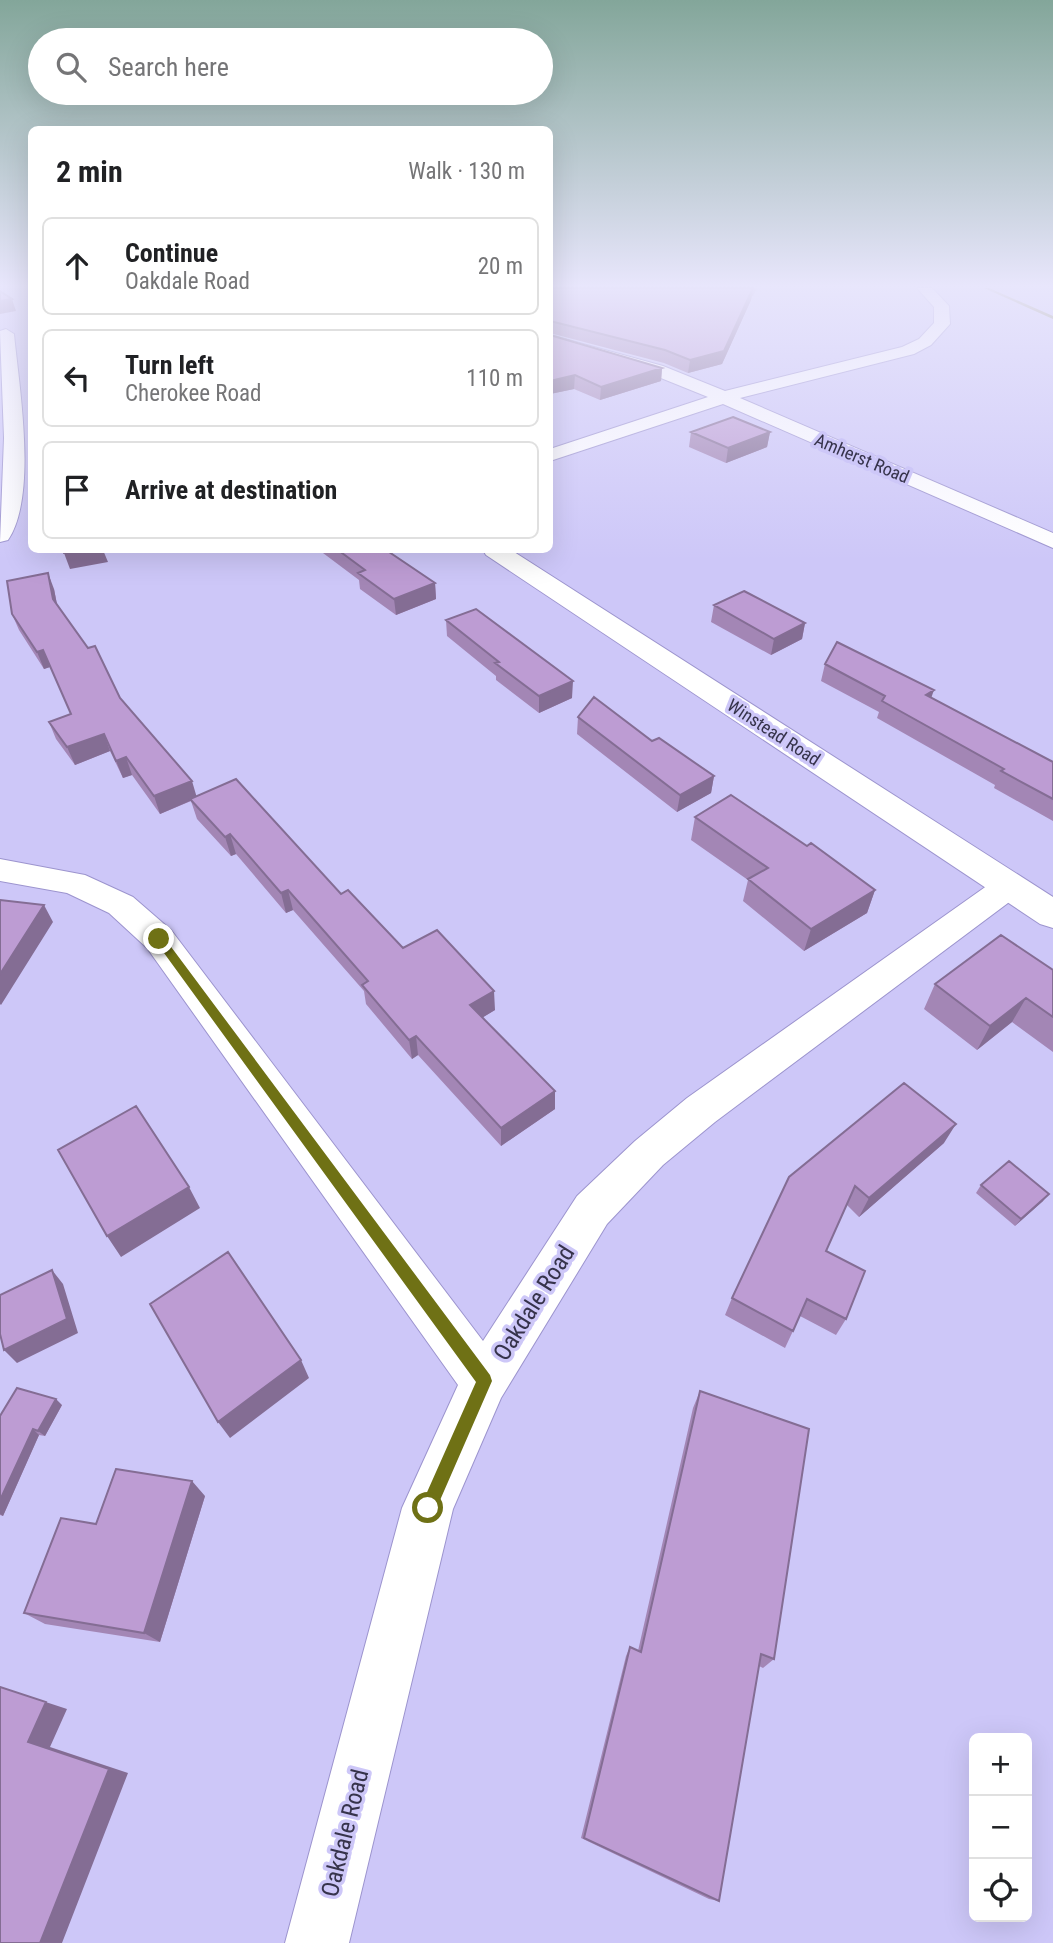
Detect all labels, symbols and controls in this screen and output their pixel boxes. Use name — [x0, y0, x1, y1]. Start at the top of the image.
search box — [28, 28, 553, 105]
icon: search — [52, 48, 90, 86]
text: Search here — [108, 52, 229, 82]
text: 2 min — [56, 154, 123, 189]
text: Walk · 130 m — [408, 158, 525, 185]
text: Continue — [125, 238, 218, 268]
icon: ahead — [58, 247, 96, 285]
text: 20 m — [478, 253, 523, 280]
text: Oakdale Road — [125, 268, 250, 295]
text: Turn left — [125, 350, 214, 380]
icon: left — [58, 359, 96, 397]
text: 110 m — [466, 365, 523, 392]
text: Cherokee Road — [125, 380, 261, 407]
street label: Amherst Road — [812, 429, 912, 487]
icon: arrive — [58, 471, 96, 509]
text: Arrive at destination — [125, 475, 337, 505]
street label: Winstead Road — [724, 694, 824, 770]
route end — [143, 923, 174, 954]
street label: Oakdale Road — [488, 1240, 580, 1366]
route start — [412, 1492, 443, 1523]
map controls — [969, 1733, 1032, 1922]
button: + — [969, 1733, 1032, 1796]
street label: Oakdale Road — [316, 1766, 374, 1900]
button: − — [969, 1796, 1032, 1859]
button: locate — [969, 1859, 1032, 1922]

